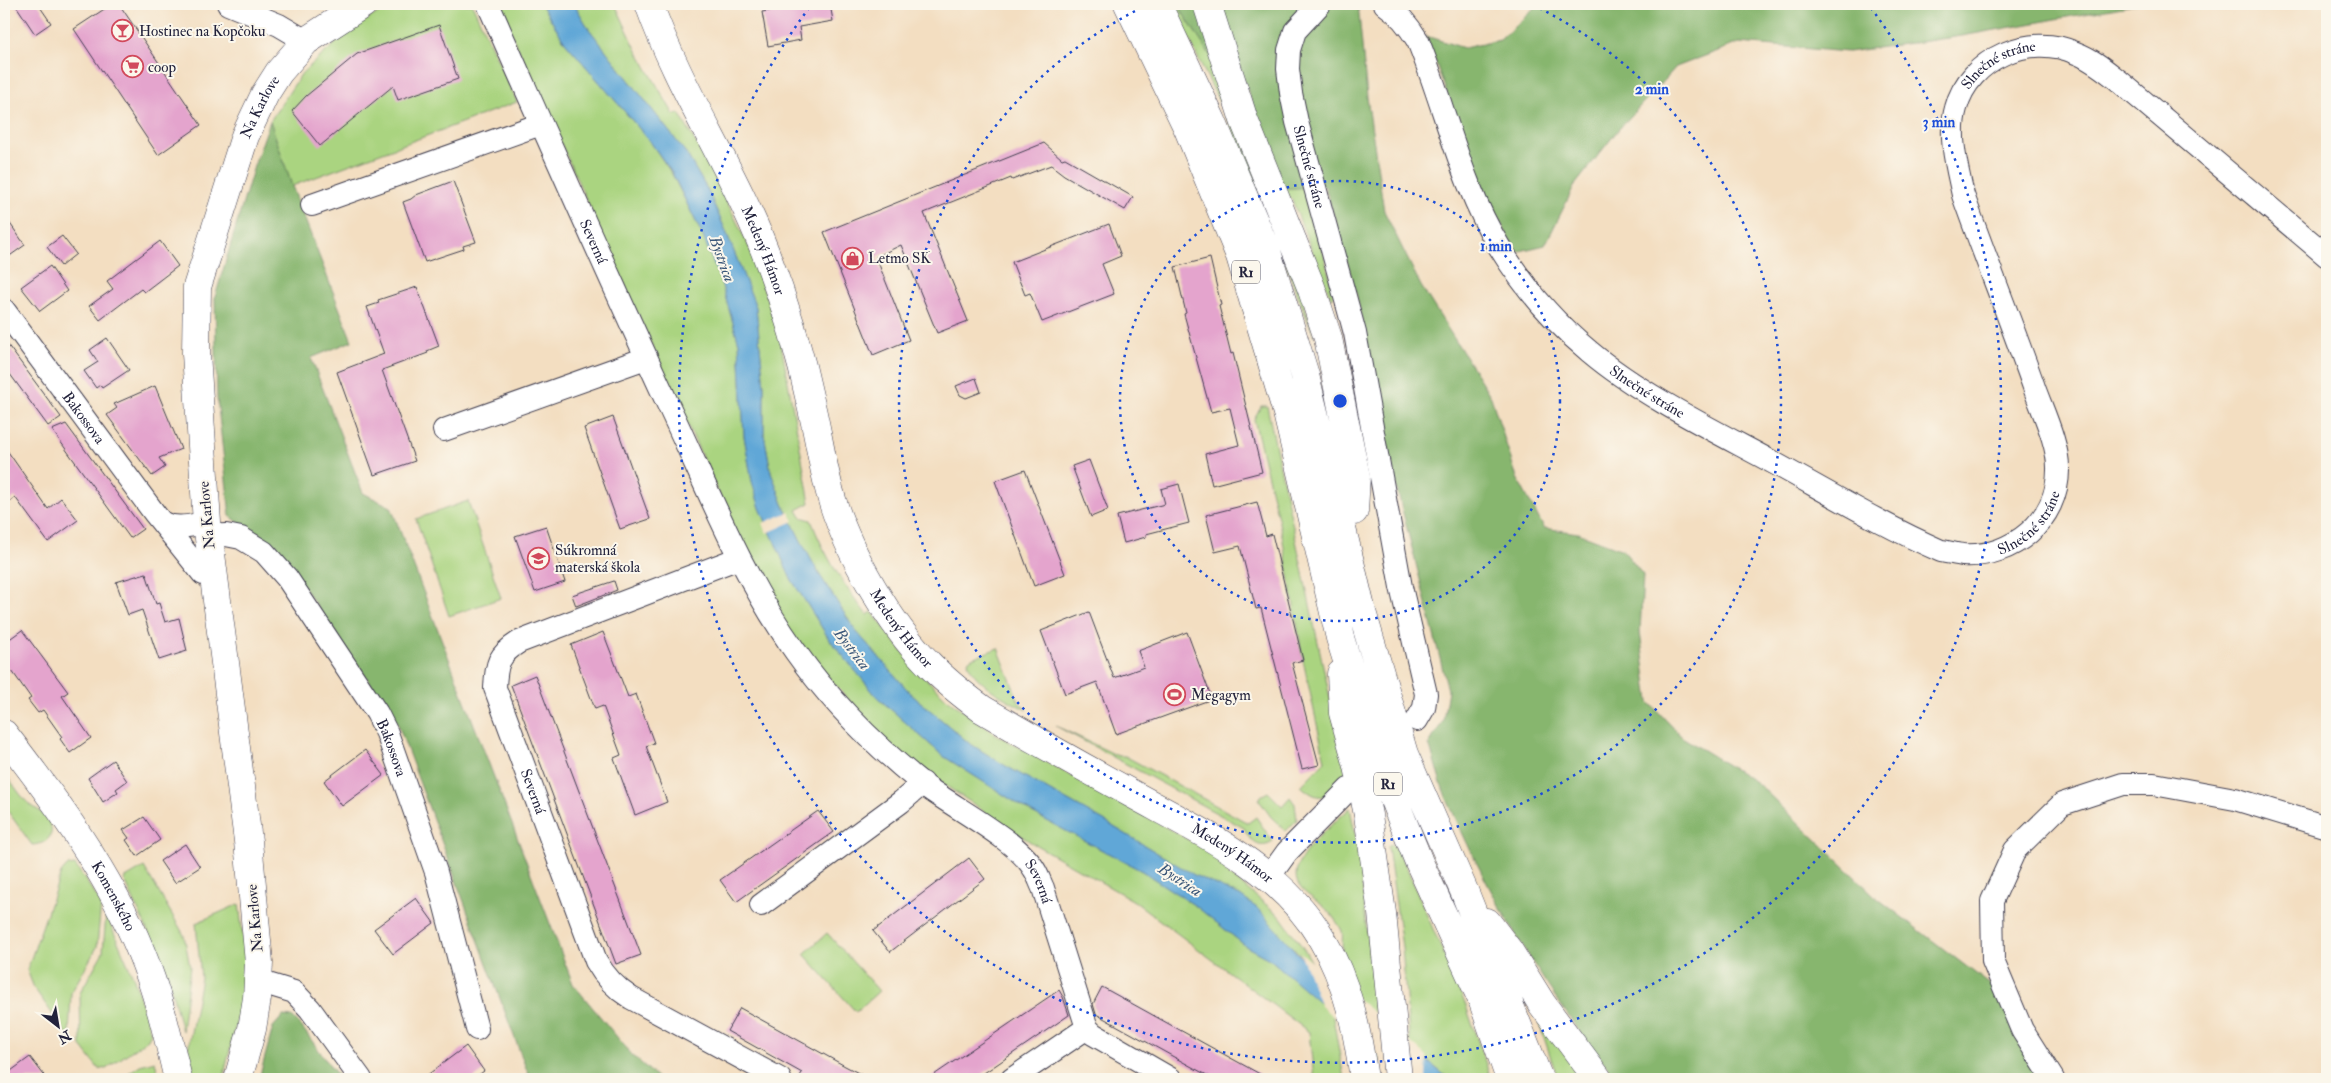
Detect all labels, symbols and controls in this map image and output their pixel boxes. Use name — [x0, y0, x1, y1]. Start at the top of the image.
bar icon: Hostinec na Kopčoku — [111, 19, 135, 43]
place label: Hostinec na Kopčoku — [139, 22, 266, 42]
street label: Slnečné stráne — [1957, 36, 2037, 93]
supermarket icon: coop — [120, 55, 144, 79]
place label: coop — [148, 58, 176, 78]
street label: Na Karlove — [236, 72, 284, 141]
text: 2 min — [1635, 80, 1669, 99]
text: 3 min — [1923, 113, 1955, 132]
street label: Slnečné stráne — [1289, 123, 1330, 210]
street label: Medený Hámor — [737, 203, 790, 298]
street label: Severná — [575, 216, 612, 268]
water label: Bystrica — [704, 232, 740, 285]
text: 1 min — [1480, 237, 1512, 256]
shop icon: Letmo SK — [840, 246, 864, 270]
place label: Letmo SK — [868, 249, 931, 268]
road number: R1 — [1232, 260, 1260, 284]
street label: Slnečné stráne — [1606, 361, 1688, 422]
street label: Bakossova — [58, 388, 110, 448]
centre of rings — [1331, 392, 1349, 410]
street label: Na Karlove — [195, 480, 219, 550]
street label: Slnečné stráne — [1995, 488, 2064, 559]
place label: Súkromná materská škola — [555, 541, 641, 577]
school or university icon: Súkromná materská škola — [527, 547, 551, 571]
street label: Medený Hámor — [866, 585, 938, 672]
water label: Bystrica — [829, 623, 875, 674]
sports icon: Megagym — [1163, 683, 1187, 707]
place label: Megagym — [1191, 686, 1251, 705]
street label: Bakossova — [372, 716, 411, 780]
street label: Severná — [516, 766, 551, 817]
road number: R1 — [1374, 772, 1402, 796]
street label: Medený Hámor — [1188, 819, 1278, 887]
street label: Severná — [1021, 855, 1057, 907]
street label: Komenského — [87, 858, 140, 934]
water label: Bystrica — [1154, 858, 1205, 901]
street label: Na Karlove — [243, 883, 267, 953]
north arrow — [32, 1000, 82, 1050]
text: N — [54, 1026, 75, 1047]

